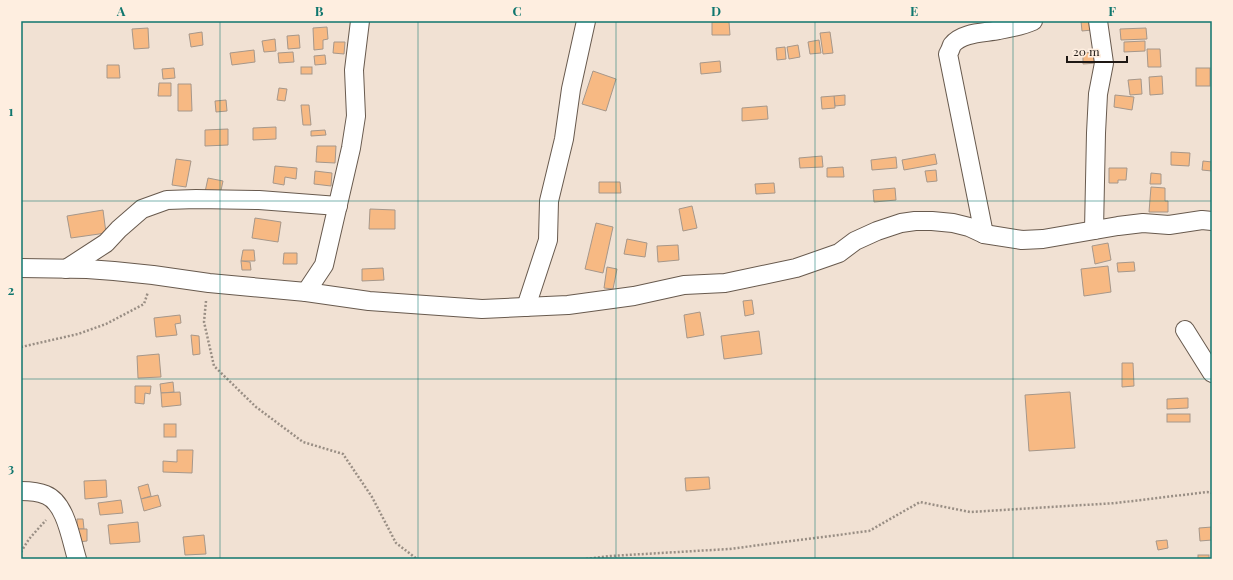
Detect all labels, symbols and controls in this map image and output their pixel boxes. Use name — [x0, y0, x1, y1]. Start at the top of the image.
text: A — [116, 2, 126, 19]
text: B — [315, 2, 324, 19]
text: C — [512, 2, 522, 19]
text: D — [711, 2, 721, 19]
text: E — [910, 2, 918, 19]
text: F — [1108, 2, 1116, 19]
scale bar — [1067, 38, 1127, 64]
text: 20 m — [1073, 43, 1100, 59]
text: 1 — [9, 102, 14, 119]
text: 2 — [8, 281, 15, 298]
text: 3 — [8, 459, 14, 476]

